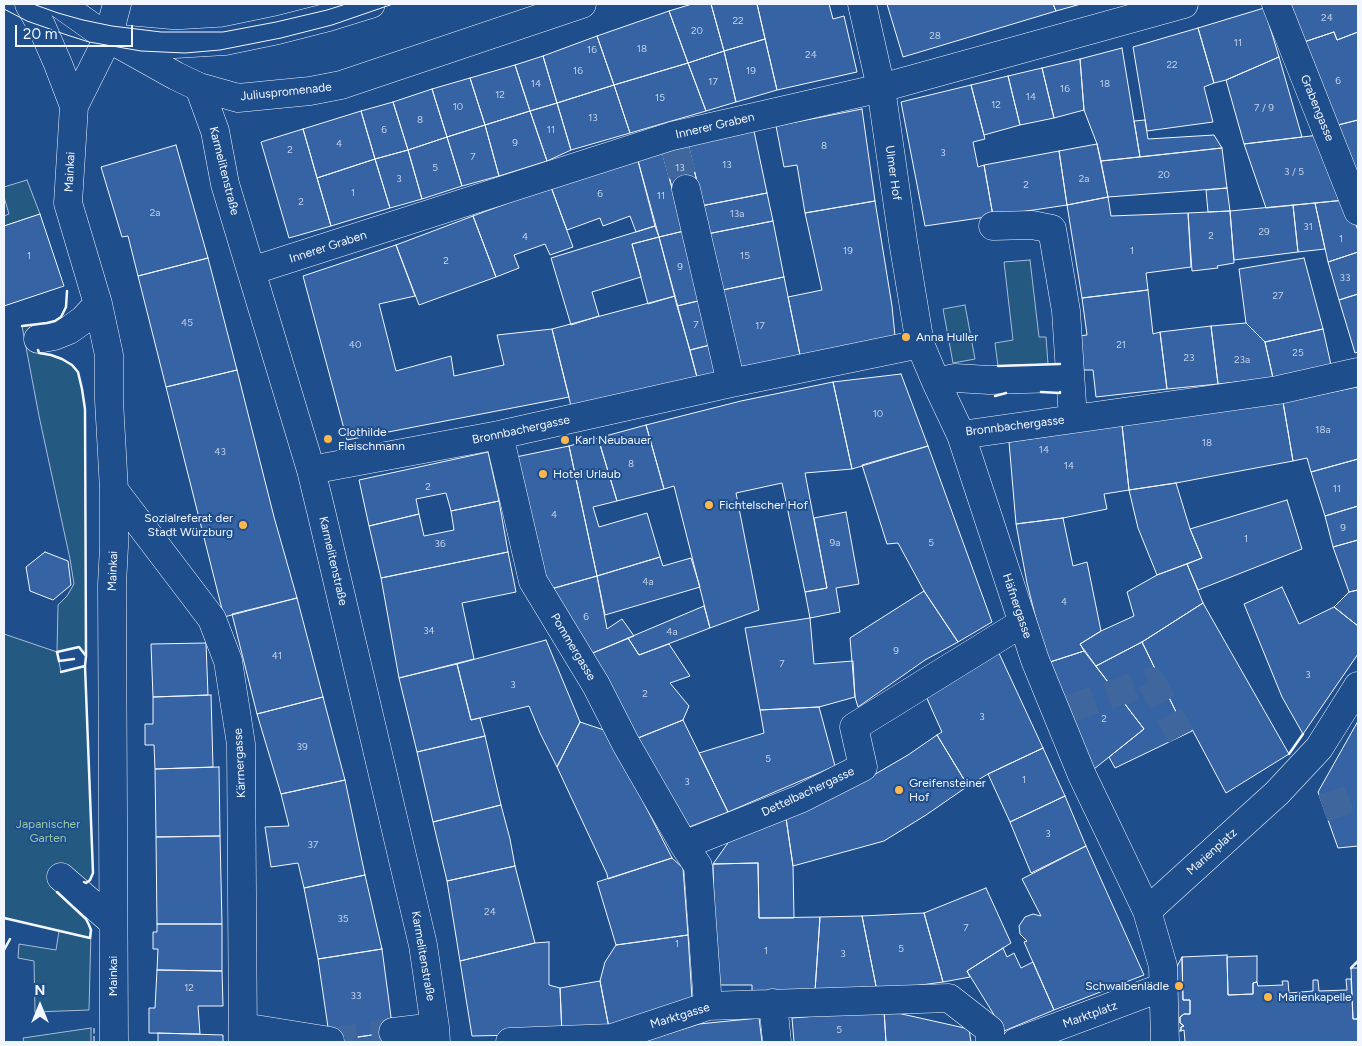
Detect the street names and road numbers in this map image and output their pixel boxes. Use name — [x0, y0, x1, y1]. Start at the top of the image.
street label: Grabengasse — [1297, 73, 1337, 143]
street label: Juliuspromenade — [240, 80, 332, 104]
street label: Innerer Graben — [674, 110, 756, 142]
street label: Karmelitenstraße — [206, 125, 242, 217]
street label: Ulmer Hof — [882, 145, 904, 201]
street label: Mainkai — [62, 151, 78, 193]
street label: Innerer Graben — [288, 228, 368, 266]
street label: Bronnbachergasse — [471, 413, 571, 447]
street label: Bronnbachergasse — [965, 413, 1065, 439]
street label: Karmelitenstraße — [316, 515, 350, 607]
street label: Mainkai — [105, 551, 121, 591]
street label: Häfnergasse — [999, 572, 1035, 640]
street label: Pommergasse — [547, 611, 599, 683]
street label: Kärrnergasse — [231, 728, 249, 798]
street label: Dettelbachergasse — [759, 764, 857, 820]
street label: Marienplatz — [1184, 826, 1240, 878]
street label: Karmelitenstraße — [408, 910, 438, 1002]
street label: Mainkai — [106, 956, 120, 996]
street label: Marktplatz — [1061, 998, 1119, 1032]
street label: Marktgasse — [648, 1000, 712, 1032]

